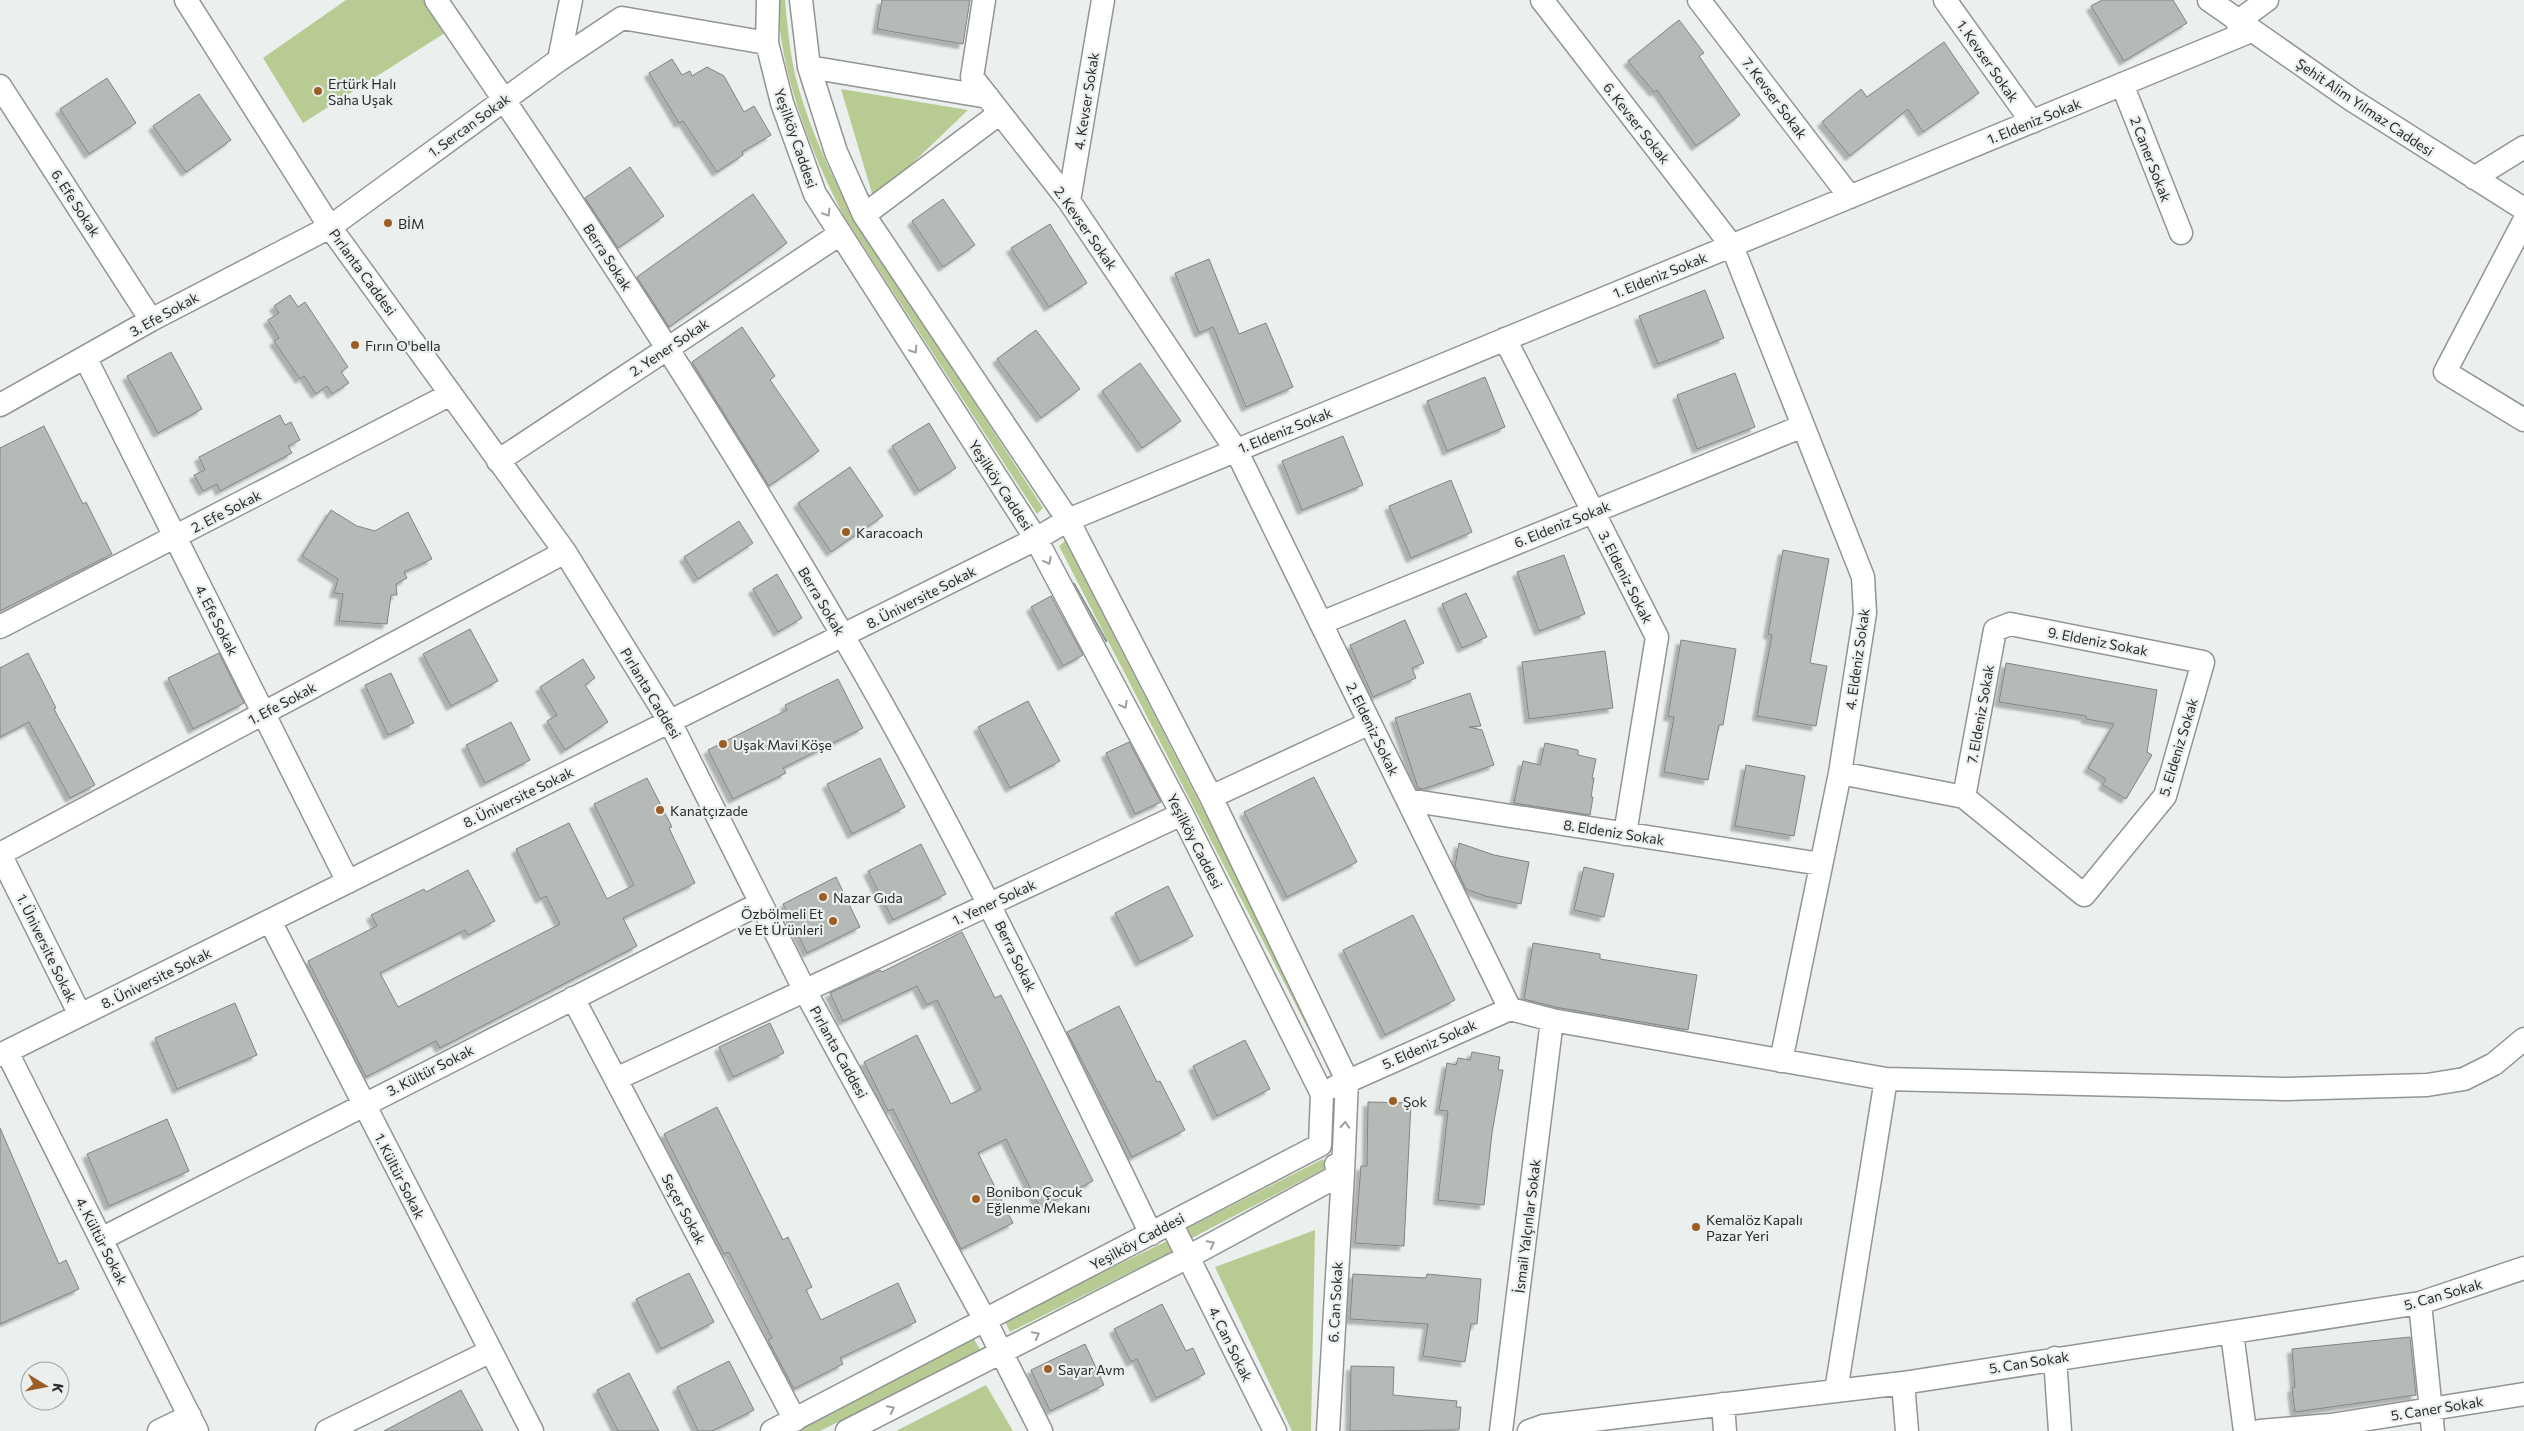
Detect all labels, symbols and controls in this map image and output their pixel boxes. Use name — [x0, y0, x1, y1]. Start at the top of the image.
street label: 1. Kevser Sokak — [1953, 17, 2023, 106]
street label: 4. Kevser Sokak — [1070, 51, 1102, 151]
street label: 7. Kevser Sokak — [1739, 54, 1811, 142]
street label: Şehit Alim Yılmaz Caddesi — [2293, 55, 2437, 159]
place label: Ertürk Halı Saha Uşak — [328, 75, 396, 108]
street label: 6. Kevser Sokak — [1600, 79, 1674, 167]
marker: Ertürk Halı Saha Uşak — [312, 85, 324, 97]
street label: Yeşilköy Caddesi — [771, 86, 821, 190]
street label: 1. Sercan Sokak — [425, 89, 514, 160]
street label: 1. Eldeniz Sokak — [1985, 94, 2084, 148]
street label: 2 Caner Sokak — [2127, 114, 2175, 204]
street label: 6. Efe Sokak — [48, 166, 104, 240]
street label: 2. Kevser Sokak — [1051, 183, 1121, 273]
one-way arrow — [820, 207, 830, 216]
place label: BİM — [398, 215, 424, 232]
marker: BİM — [382, 217, 394, 229]
street label: Berra Sokak — [580, 220, 636, 294]
street label: Pırlanta Caddesi — [326, 225, 400, 319]
street label: 1. Eldeniz Sokak — [1611, 248, 1710, 302]
street label: 3. Efe Sokak — [127, 288, 202, 340]
street label: 2. Yener Sokak — [626, 314, 712, 380]
place label: Fırın O'bella — [365, 337, 441, 354]
marker: Fırın O'bella — [349, 339, 361, 351]
one-way arrow — [908, 344, 918, 353]
street label: 1. Eldeniz Sokak — [1236, 403, 1335, 457]
street label: Yeşilköy Caddesi — [965, 437, 1037, 533]
street label: 2. Efe Sokak — [188, 486, 264, 536]
street label: 6. Eldeniz Sokak — [1512, 497, 1613, 551]
place label: Karacoach — [856, 524, 923, 541]
marker: Karacoach — [840, 526, 852, 538]
street label: 3. Eldeniz Sokak — [1595, 528, 1657, 626]
one-way arrow — [1042, 556, 1052, 565]
street label: 8. Üniversite Sokak — [863, 562, 979, 632]
street label: Berra Sokak — [795, 564, 849, 639]
street label: 4. Efe Sokak — [192, 582, 242, 658]
street label: 4. Eldeniz Sokak — [1841, 607, 1873, 711]
street label: 9. Eldeniz Sokak — [2046, 623, 2150, 659]
street label: Pırlanta Caddesi — [617, 644, 685, 742]
street label: 7. Eldeniz Sokak — [1963, 663, 1997, 765]
street label: 1. Efe Sokak — [245, 678, 319, 728]
street label: 2. Eldeniz Sokak — [1343, 680, 1403, 779]
street label: 5. Eldeniz Sokak — [2155, 696, 2201, 798]
one-way arrow — [1118, 699, 1128, 708]
place label: Uşak Mavi Köşe — [733, 736, 832, 753]
marker: Uşak Mavi Köşe — [717, 738, 729, 750]
street label: 8. Üniversite Sokak — [460, 763, 576, 831]
street label: Yeşilköy Caddesi — [1164, 791, 1226, 891]
place label: Kanatçızade — [670, 802, 748, 819]
marker: Kanatçızade — [654, 804, 666, 816]
street label: 8. Eldeniz Sokak — [1562, 816, 1666, 848]
street label: 1. Yener Sokak — [950, 875, 1039, 929]
place label: Nazar Gıda — [833, 889, 903, 906]
street label: 1. Üniversite Sokak — [13, 891, 81, 1005]
marker: Nazar Gıda — [817, 891, 829, 903]
place label: Özbölmeli Et ve Et Ürünleri — [738, 905, 823, 938]
marker: Özbölmeli Et ve Et Ürünleri — [827, 915, 839, 927]
street label: Berra Sokak — [992, 918, 1041, 994]
street label: 8. Üniversite Sokak — [98, 944, 214, 1012]
street label: Pırlanta Caddesi — [807, 1003, 871, 1101]
street label: 5. Eldeniz Sokak — [1379, 1015, 1479, 1072]
street label: 3. Kültür Sokak — [384, 1041, 477, 1099]
place label: Şok — [1403, 1093, 1428, 1110]
marker: Şok — [1387, 1095, 1399, 1107]
one-way arrow — [1340, 1121, 1351, 1129]
street label: 1. Kültür Sokak — [371, 1131, 429, 1222]
street label: İsmail Yalçınlar Sokak — [1510, 1158, 1544, 1294]
street label: Seçer Sokak — [658, 1171, 710, 1247]
place label: Bonibon Çocuk Eğlenme Mekanı — [986, 1183, 1090, 1216]
marker: Bonibon Çocuk Eğlenme Mekanı — [970, 1193, 982, 1205]
street label: 4. Kültür Sokak — [73, 1194, 132, 1288]
street label: Yeşilköy Caddesi — [1087, 1209, 1187, 1273]
place label: Kemalöz Kapalı Pazar Yeri — [1706, 1211, 1803, 1244]
marker: Kemalöz Kapalı Pazar Yeri — [1690, 1221, 1702, 1233]
one-way arrow — [1206, 1240, 1215, 1250]
street label: 6. Can Sokak — [1324, 1261, 1346, 1343]
street label: 5. Can Sokak — [2402, 1275, 2484, 1313]
street label: 4. Can Sokak — [1206, 1304, 1257, 1384]
one-way arrow — [1030, 1331, 1039, 1341]
street label: 5. Can Sokak — [1988, 1347, 2070, 1377]
north arrow — [20, 1361, 70, 1411]
place label: Sayar Avm — [1058, 1361, 1125, 1378]
marker: Sayar Avm — [1042, 1363, 1054, 1375]
text: K — [49, 1382, 68, 1395]
street label: 5. Caner Sokak — [2390, 1392, 2485, 1424]
one-way arrow — [886, 1405, 895, 1415]

